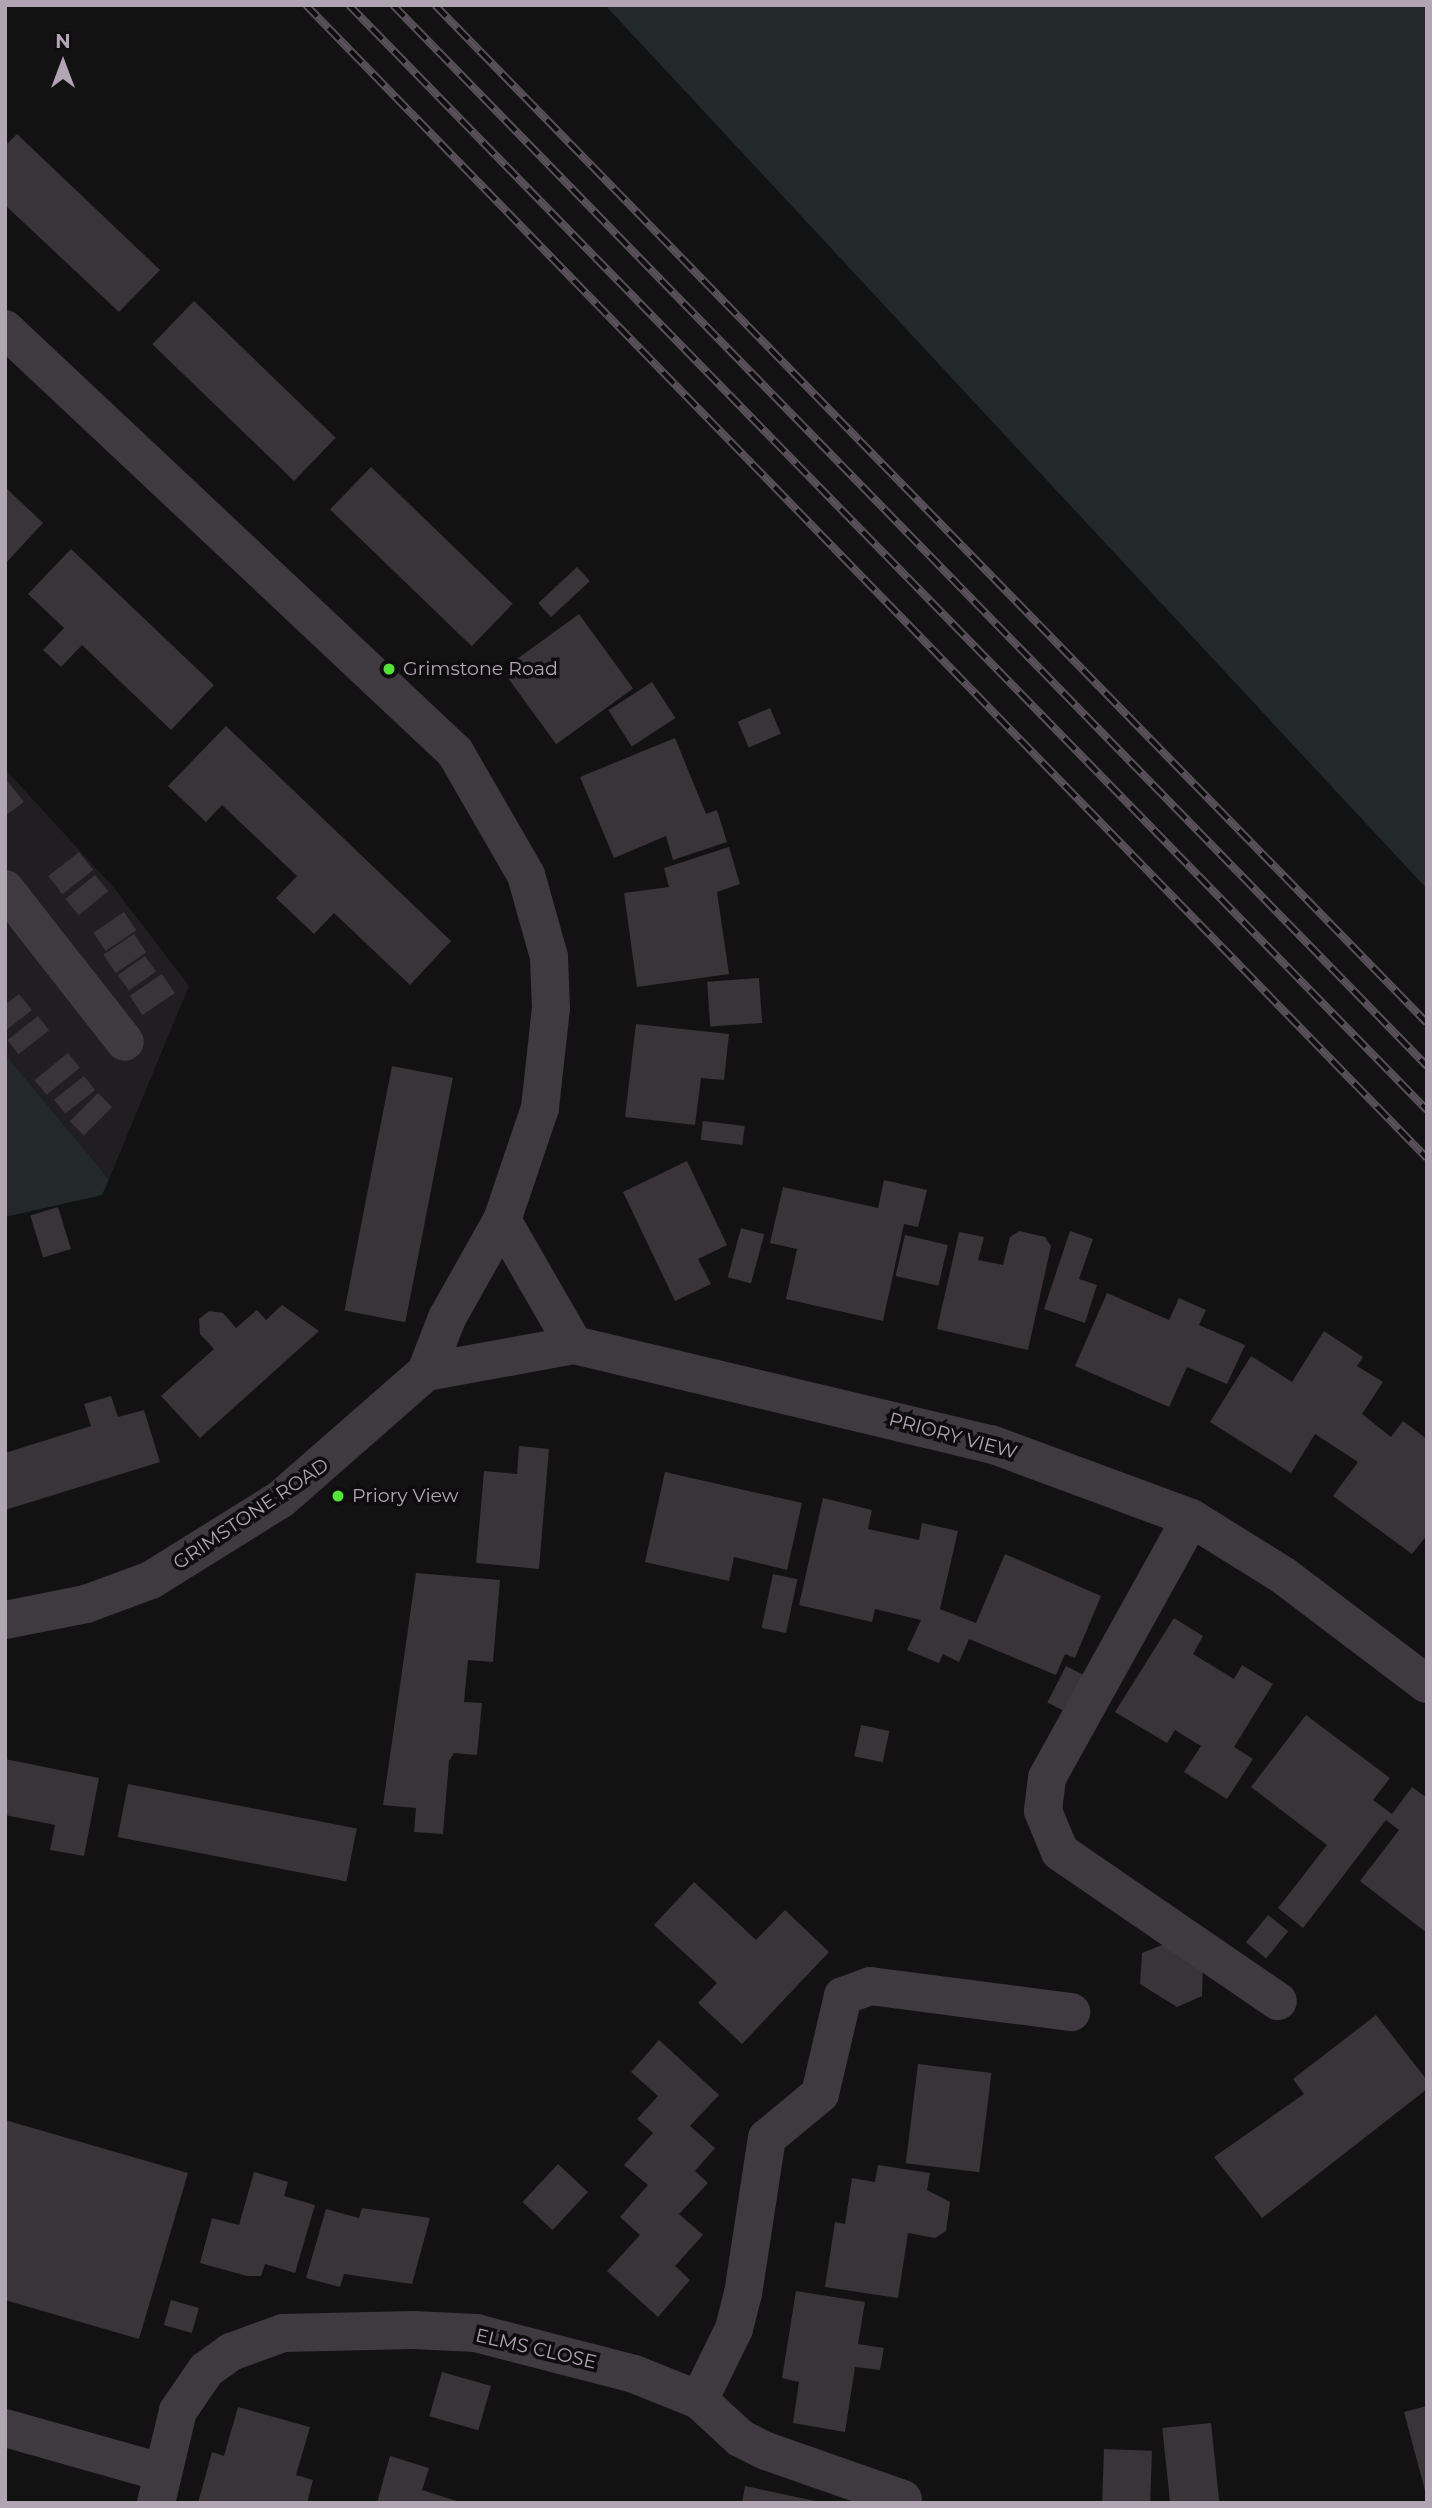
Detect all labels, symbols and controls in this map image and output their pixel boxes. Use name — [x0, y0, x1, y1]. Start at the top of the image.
north arrow — [28, 28, 98, 98]
text: N — [55, 30, 71, 53]
place label: Grimstone Road — [403, 658, 558, 680]
marker: Grimstone Road — [381, 661, 397, 677]
street label: PRIORY VIEW — [886, 1408, 1020, 1464]
street label: GRIMSTONE ROAD — [169, 1454, 333, 1574]
place label: Priory View — [352, 1485, 459, 1507]
marker: Priory View — [330, 1488, 346, 1504]
street label: ELMS CLOSE — [473, 2324, 599, 2374]

